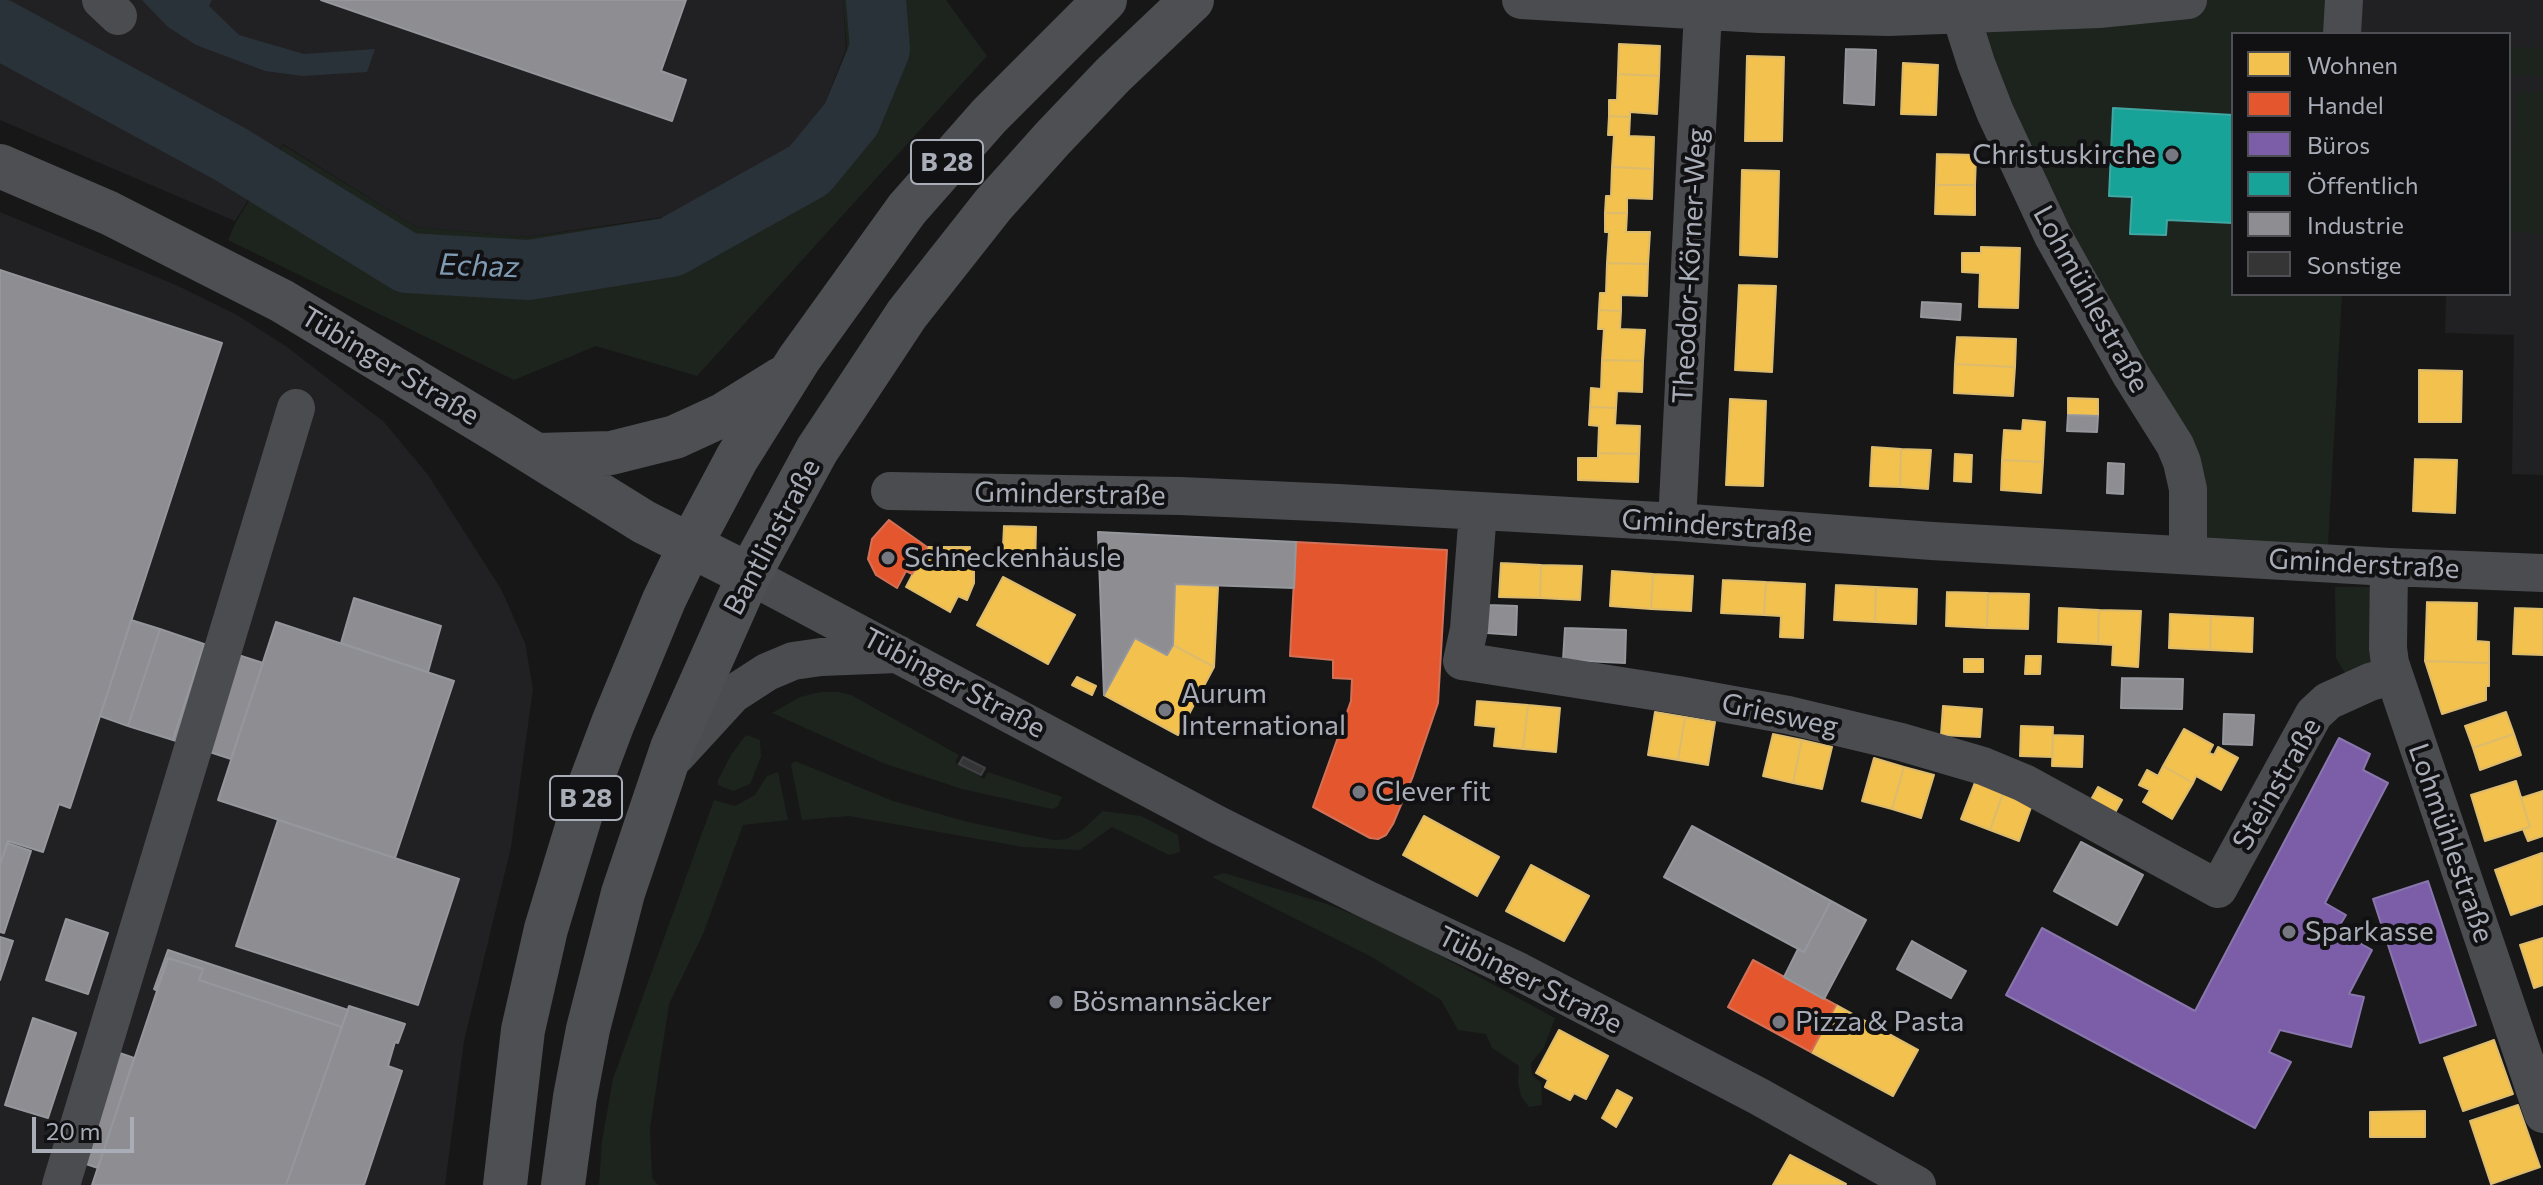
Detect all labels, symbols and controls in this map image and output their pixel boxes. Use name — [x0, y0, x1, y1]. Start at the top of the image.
legend — [2231, 32, 2511, 296]
text: Wohnen — [2307, 50, 2398, 79]
text: Handel — [2307, 90, 2384, 119]
street label: Theodor-Körner-Weg — [1666, 127, 1714, 405]
text: Büros — [2307, 130, 2370, 159]
place label: Christuskirche — [1972, 138, 2156, 172]
road number: B 28 — [911, 140, 983, 184]
marker: Christuskirche — [2163, 146, 2181, 164]
text: Öffentlich — [2307, 170, 2419, 199]
street label: Lohmühlestraße — [2026, 200, 2156, 398]
text: Industrie — [2307, 210, 2404, 239]
water label: Echaz — [438, 247, 520, 285]
text: Sonstige — [2307, 250, 2401, 279]
street label: Tübinger Straße — [295, 300, 485, 432]
street label: Bantlinstraße — [717, 453, 827, 621]
street label: Gminderstraße — [974, 476, 1166, 512]
street label: Gminderstraße — [1620, 503, 1814, 549]
place label: Schneckenhäusle — [904, 541, 1121, 575]
street label: Gminderstraße — [2268, 542, 2460, 586]
marker: Schneckenhäusle — [879, 549, 897, 567]
street label: Tübinger Straße — [857, 621, 1051, 745]
place label: Aurum International — [1181, 677, 1346, 743]
street label: Griesweg — [1719, 686, 1841, 744]
marker: Aurum International — [1156, 701, 1174, 719]
street label: Steinstraße — [2226, 712, 2328, 856]
street label: Lohmühlestraße — [2401, 739, 2501, 947]
place label: Clever fit — [1375, 775, 1491, 809]
road number: B 28 — [550, 776, 622, 820]
marker: Clever fit — [1350, 783, 1368, 801]
place label: Sparkasse — [2305, 915, 2434, 949]
street label: Tübinger Straße — [1432, 919, 1628, 1041]
marker: Sparkasse — [2280, 923, 2298, 941]
place label: Bösmannsäcker — [1072, 985, 1272, 1019]
marker: Bösmannsäcker — [1047, 993, 1065, 1011]
place label: Pizza & Pasta — [1795, 1005, 1965, 1039]
marker: Pizza & Pasta — [1770, 1013, 1788, 1031]
scale bar — [36, 1101, 138, 1151]
text: 20 m — [46, 1116, 100, 1145]

